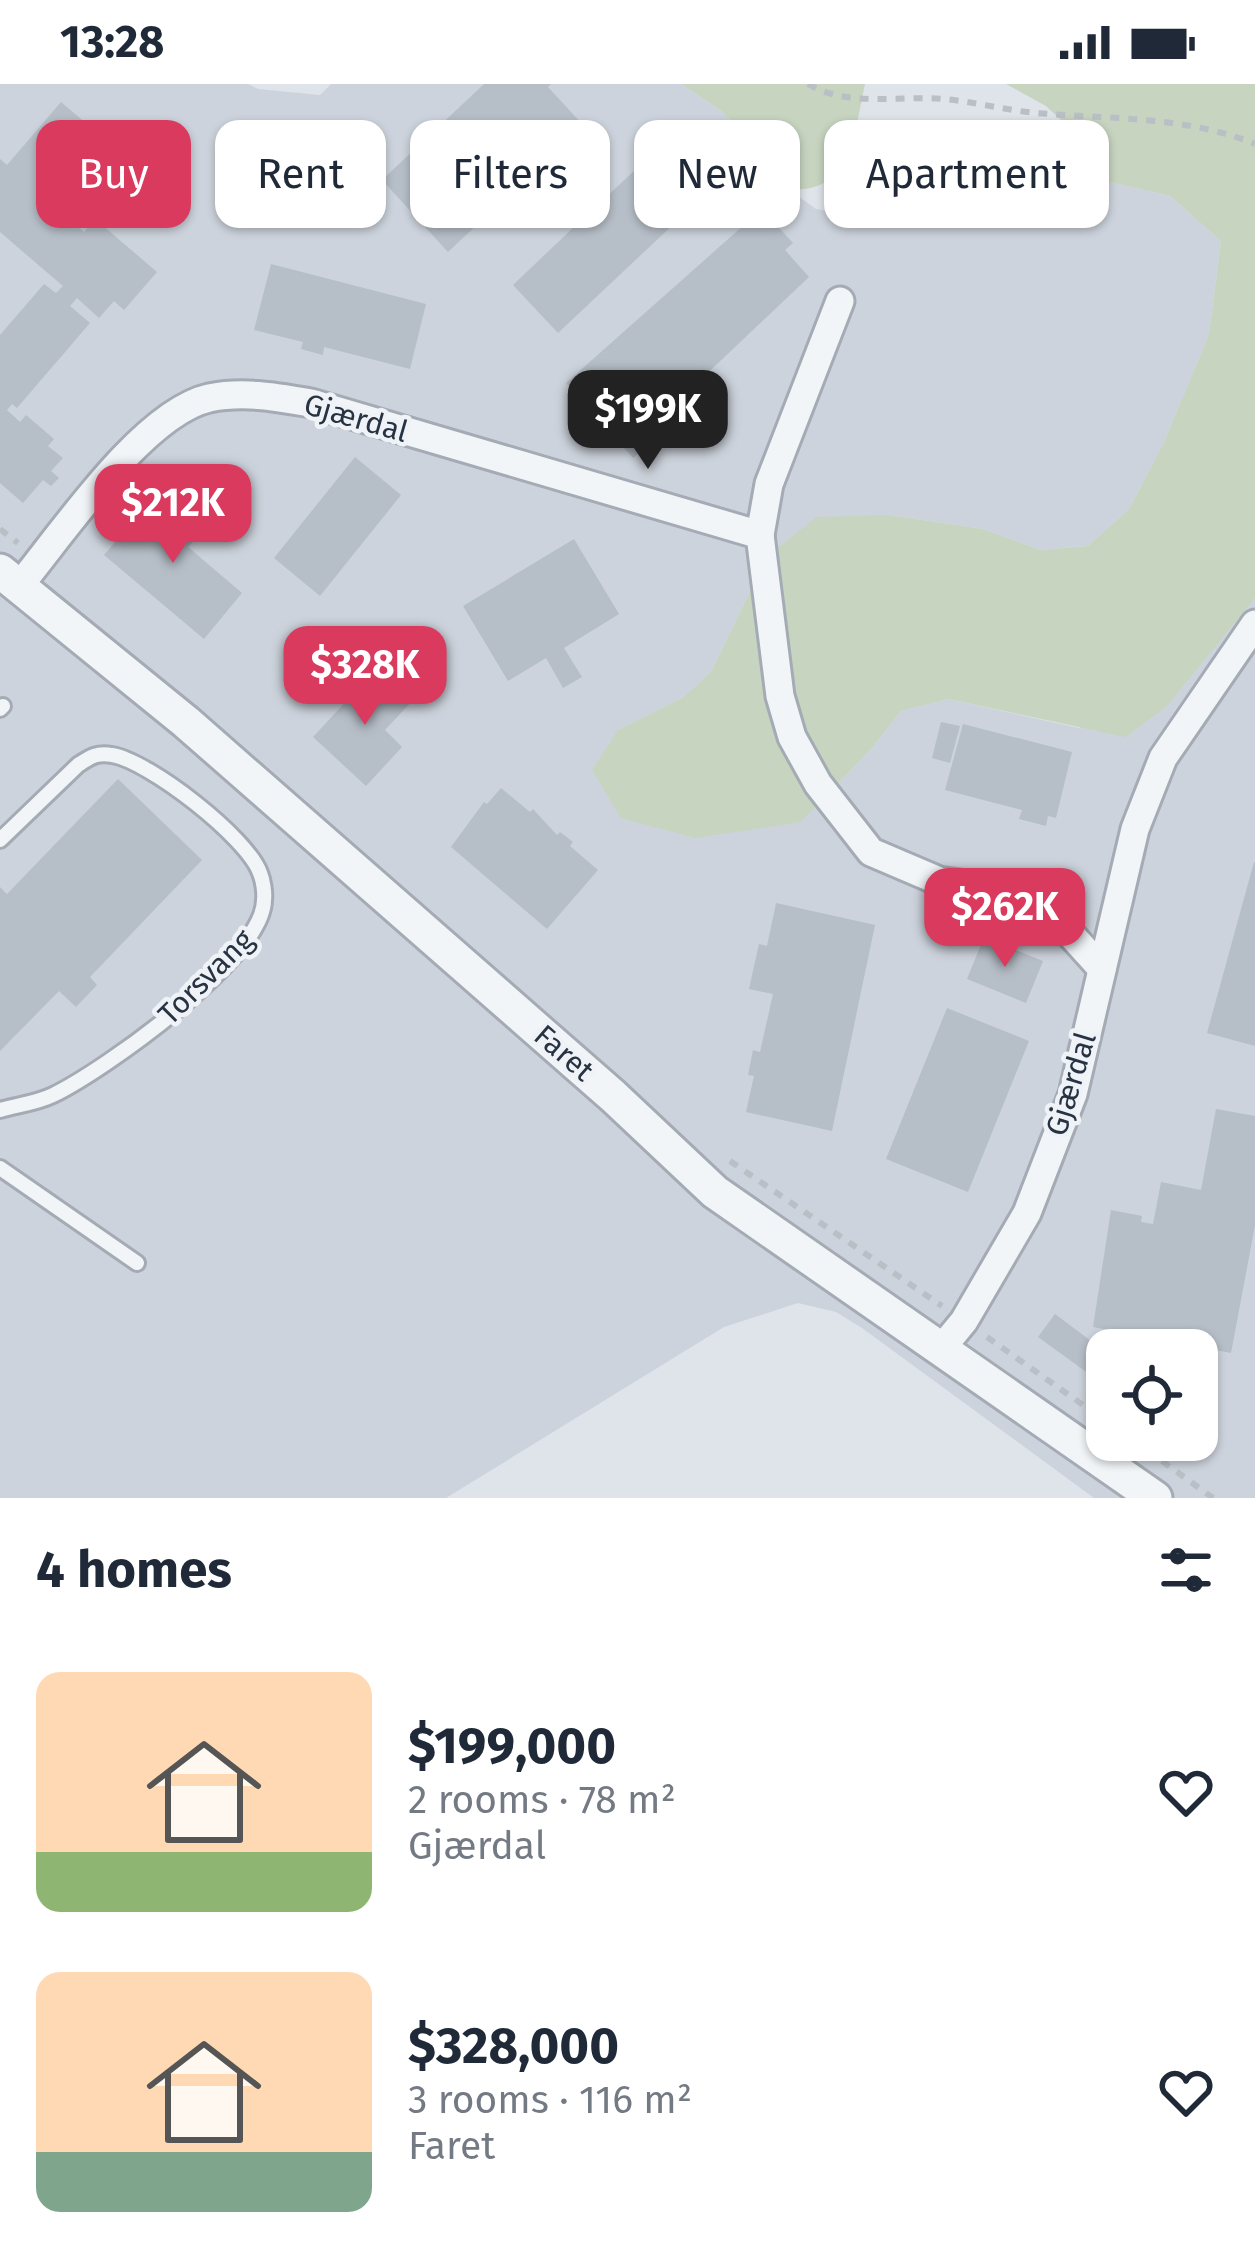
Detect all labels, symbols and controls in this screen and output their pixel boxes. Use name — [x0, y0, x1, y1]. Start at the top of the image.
text: 13:28 — [60, 15, 165, 69]
chip: Buy — [36, 120, 191, 228]
chip: Rent — [215, 120, 386, 228]
chip: Filters — [410, 120, 610, 228]
chip: New — [634, 120, 800, 228]
chip: Apartment — [824, 120, 1109, 228]
pin: $199K — [564, 370, 732, 472]
street label: Gjærdal — [300, 386, 412, 450]
text: $199K — [595, 386, 701, 432]
pin: $212K — [89, 464, 257, 566]
text: $212K — [121, 480, 225, 526]
pin: $328K — [281, 626, 449, 728]
text: $328K — [311, 642, 419, 688]
pin: $262K — [921, 868, 1089, 970]
text: $262K — [951, 884, 1059, 930]
street label: Torsvang — [151, 922, 261, 1032]
street label: Faret — [527, 1017, 601, 1089]
street label: Gjærdal — [1038, 1028, 1104, 1140]
map controls — [1086, 1329, 1218, 1461]
button: locate — [1086, 1329, 1218, 1461]
icon: filters — [1153, 1537, 1219, 1603]
text: 4 homes — [36, 1539, 232, 1601]
text: $199,000 — [408, 1715, 616, 1777]
icon: home — [132, 1720, 276, 1864]
icon: heart — [1153, 1759, 1219, 1825]
text: 2 rooms · 78 m² — [408, 1777, 676, 1823]
text: Gjærdal — [408, 1823, 546, 1869]
text: $328,000 — [408, 2015, 619, 2077]
icon: home — [132, 2020, 276, 2164]
icon: heart — [1153, 2059, 1219, 2125]
text: 3 rooms · 116 m² — [408, 2077, 692, 2123]
text: Faret — [408, 2123, 495, 2169]

